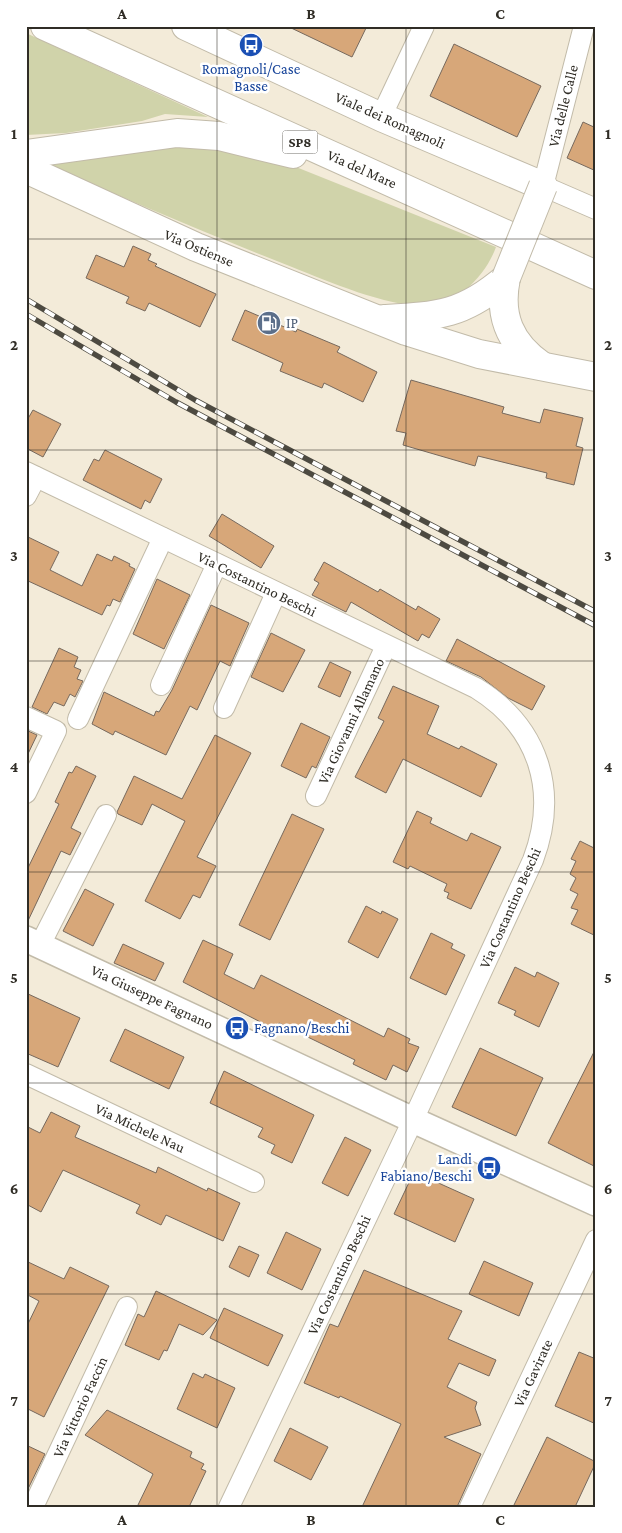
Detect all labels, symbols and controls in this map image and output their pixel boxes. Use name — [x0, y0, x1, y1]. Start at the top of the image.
text: A — [116, 5, 127, 22]
text: B — [306, 5, 316, 22]
text: C — [495, 5, 505, 22]
bus stop icon: Romagnoli/Case Basse — [238, 32, 264, 58]
place label: Romagnoli/Case Basse — [202, 61, 301, 94]
street label: Via delle Calle — [545, 63, 581, 149]
street label: Viale dei Romagnoli — [332, 89, 448, 152]
text: 1 — [11, 125, 17, 142]
text: 1 — [605, 125, 611, 142]
road number: SP8 — [282, 130, 318, 154]
street label: Via del Mare — [325, 147, 400, 192]
street label: Via Ostiense — [162, 226, 237, 270]
fuel station icon: IP — [256, 310, 282, 336]
place label: IP — [286, 315, 298, 331]
text: 2 — [10, 336, 18, 353]
text: 2 — [604, 336, 612, 353]
text: 3 — [10, 547, 18, 564]
text: 3 — [604, 547, 612, 564]
street label: Via Costantino Beschi — [195, 548, 319, 620]
street label: Via Giovanni Allamano — [315, 655, 387, 787]
text: 4 — [10, 758, 19, 775]
text: 4 — [604, 758, 613, 775]
street label: Via Costantino Beschi — [476, 845, 544, 971]
street label: Via Giuseppe Fagnano — [88, 962, 216, 1033]
text: 5 — [10, 969, 18, 986]
text: 5 — [604, 969, 612, 986]
bus stop icon: Fagnano/Beschi — [224, 1015, 250, 1041]
place label: Fagnano/Beschi — [254, 1020, 350, 1037]
street label: Via Michele Nau — [93, 1100, 187, 1156]
place label: Landi Fabiano/Beschi — [380, 1151, 472, 1184]
bus stop icon: Landi Fabiano/Beschi — [476, 1155, 502, 1181]
text: 6 — [10, 1180, 18, 1197]
text: 6 — [604, 1180, 612, 1197]
street label: Via Costantino Beschi — [304, 1213, 374, 1337]
street label: Via Gavirate — [510, 1336, 556, 1409]
street label: Via Vittorio Faccin — [50, 1354, 110, 1460]
text: 7 — [10, 1392, 18, 1409]
text: 7 — [604, 1392, 612, 1409]
text: A — [116, 1511, 127, 1528]
text: B — [306, 1511, 316, 1528]
text: C — [495, 1511, 505, 1528]

